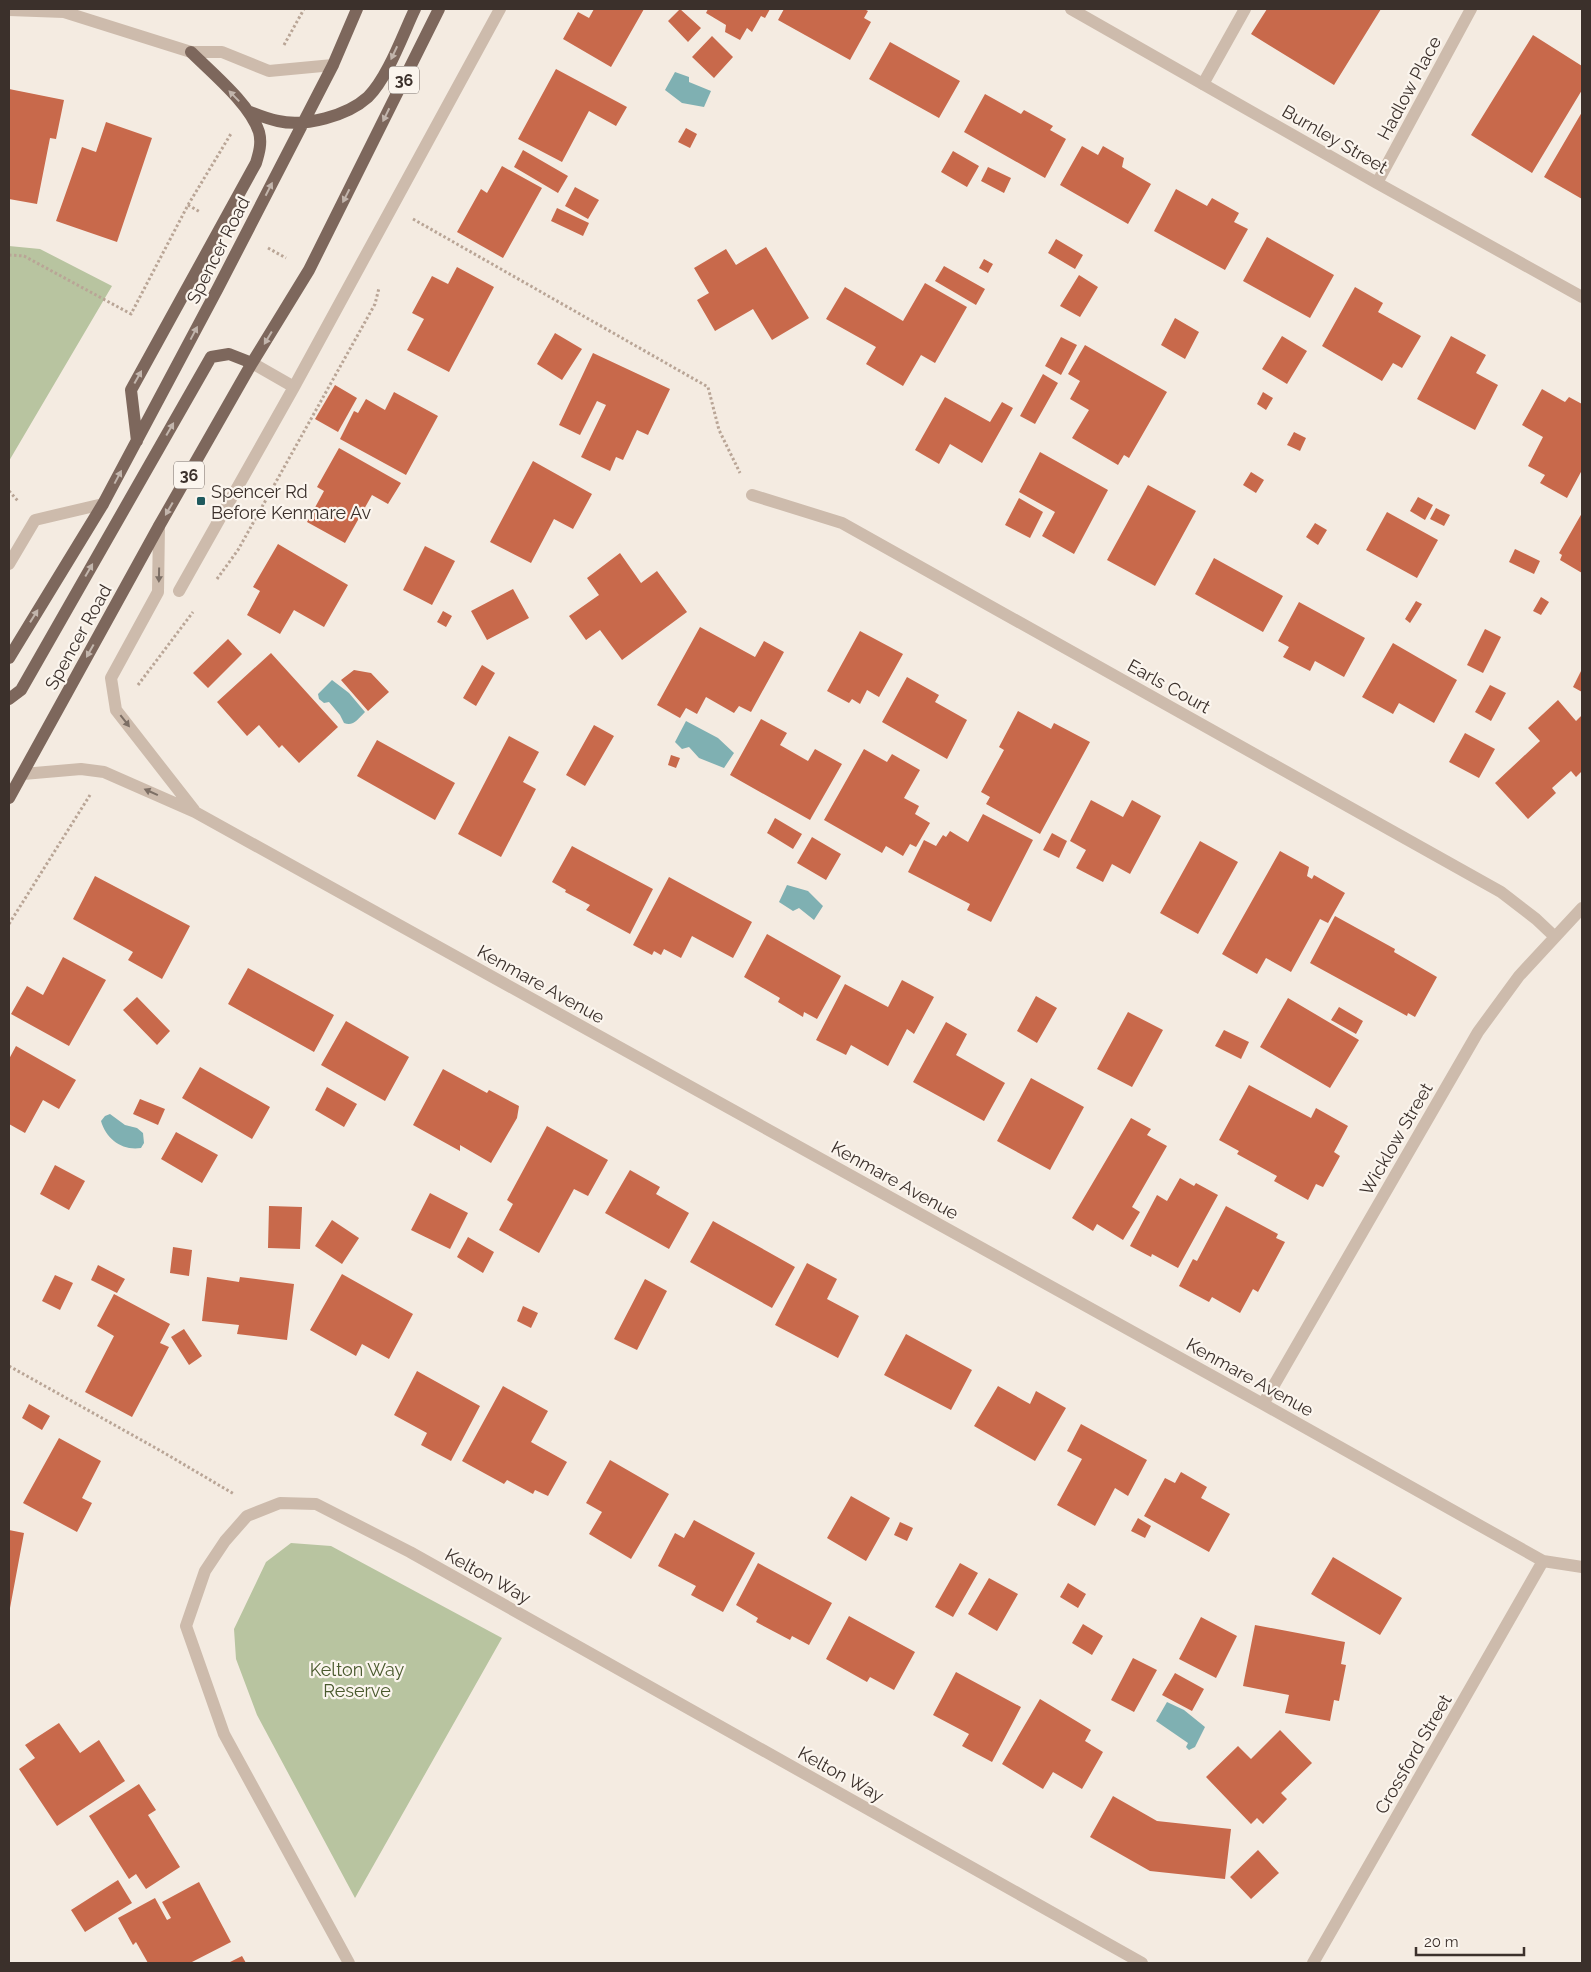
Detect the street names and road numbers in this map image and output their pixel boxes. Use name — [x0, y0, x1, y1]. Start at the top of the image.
street label: Hadlow Place — [1373, 32, 1445, 143]
road number: 36 — [389, 66, 419, 94]
street label: Burnley Street — [1278, 100, 1392, 178]
street label: Spencer Road — [182, 193, 254, 307]
road number: 36 — [174, 462, 204, 488]
street label: Spencer Road — [40, 581, 116, 693]
street label: Earls Court — [1124, 655, 1214, 717]
street label: Kenmare Avenue — [474, 940, 609, 1028]
street label: Wicklow Street — [1355, 1079, 1437, 1199]
street label: Kenmare Avenue — [828, 1136, 963, 1224]
street label: Kenmare Avenue — [1183, 1333, 1318, 1421]
street label: Kelton Way — [442, 1544, 535, 1608]
street label: Crossford Street — [1370, 1690, 1456, 1818]
street label: Kelton Way — [795, 1742, 888, 1806]

